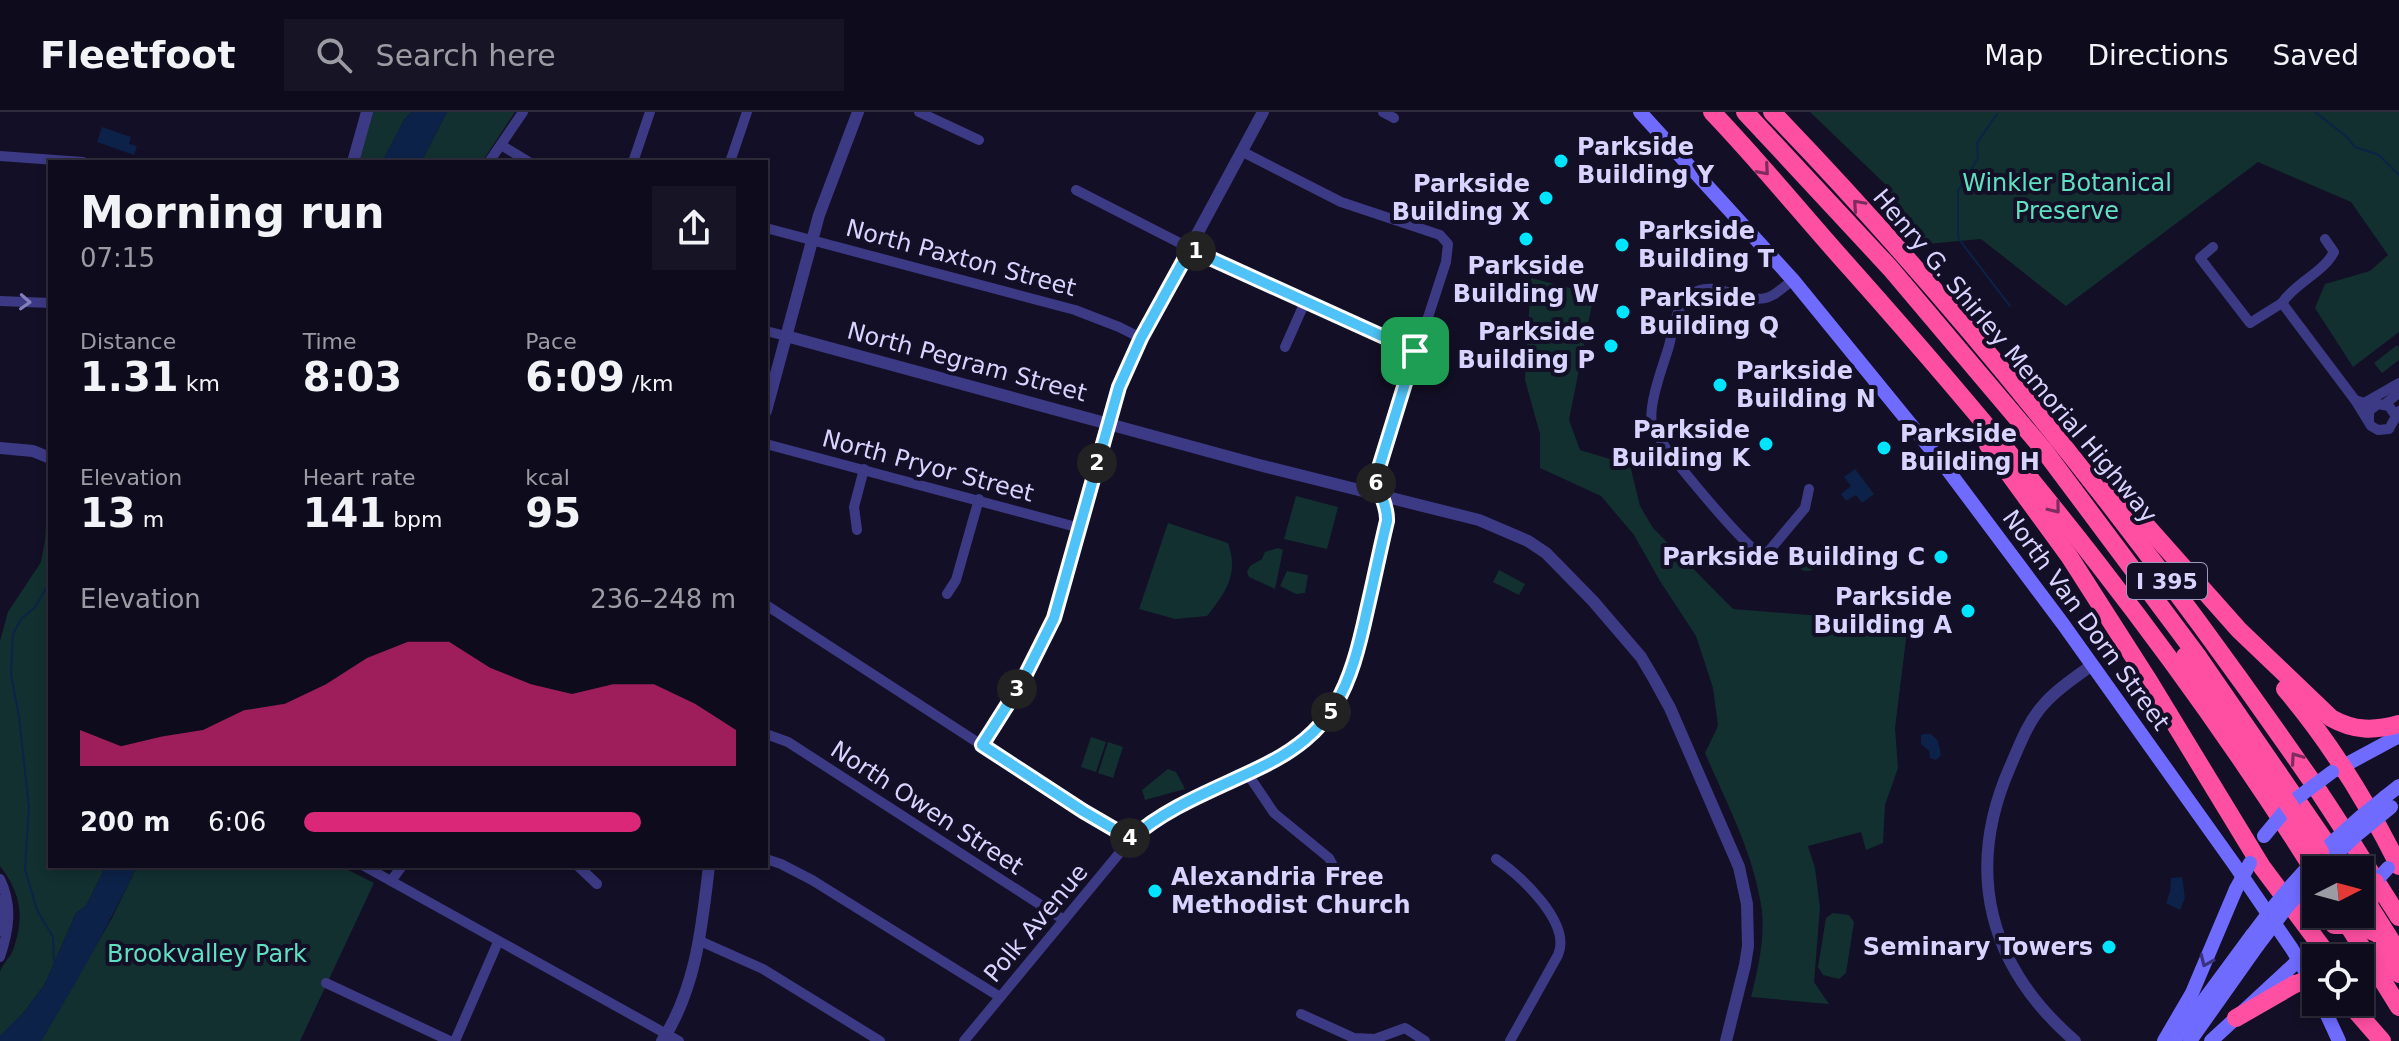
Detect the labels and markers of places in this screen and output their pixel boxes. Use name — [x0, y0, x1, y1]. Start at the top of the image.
place label: Parkside Building Y — [1577, 133, 1715, 189]
marker: Parkside Building Y — [1552, 152, 1570, 170]
place label: Parkside Building X — [1392, 170, 1530, 226]
marker: Parkside Building X — [1537, 189, 1555, 207]
place label: Parkside Building T — [1638, 217, 1775, 273]
marker: Parkside Building W — [1517, 230, 1535, 248]
pin: 1 — [1176, 231, 1216, 271]
marker: Parkside Building T — [1613, 236, 1631, 254]
place label: Parkside Building W — [1453, 252, 1599, 308]
place label: Parkside Building Q — [1639, 284, 1779, 340]
marker: Parkside Building Q — [1614, 303, 1632, 321]
pin — [1381, 317, 1449, 385]
place label: Parkside Building P — [1458, 318, 1595, 374]
marker: Parkside Building P — [1602, 337, 1620, 355]
place label: Parkside Building N — [1736, 357, 1876, 413]
marker: Parkside Building N — [1711, 376, 1729, 394]
place label: Parkside Building K — [1612, 416, 1751, 472]
place label: Parkside Building H — [1900, 420, 2040, 476]
marker: Parkside Building K — [1757, 435, 1775, 453]
marker: Parkside Building H — [1875, 439, 1893, 457]
pin: 2 — [1077, 443, 1117, 483]
pin: 6 — [1356, 463, 1396, 503]
place label: Parkside Building C — [1662, 543, 1925, 571]
marker: Parkside Building C — [1932, 548, 1950, 566]
place label: Parkside Building A — [1814, 583, 1952, 639]
marker: Parkside Building A — [1959, 602, 1977, 620]
pin: 3 — [997, 669, 1037, 709]
pin: 5 — [1311, 692, 1351, 732]
pin: 4 — [1110, 818, 1150, 858]
place label: Alexandria Free Methodist Church — [1171, 863, 1411, 919]
marker: Alexandria Free Methodist Church — [1146, 882, 1164, 900]
place label: Seminary Towers — [1863, 933, 2093, 961]
marker: Seminary Towers — [2100, 938, 2118, 956]

